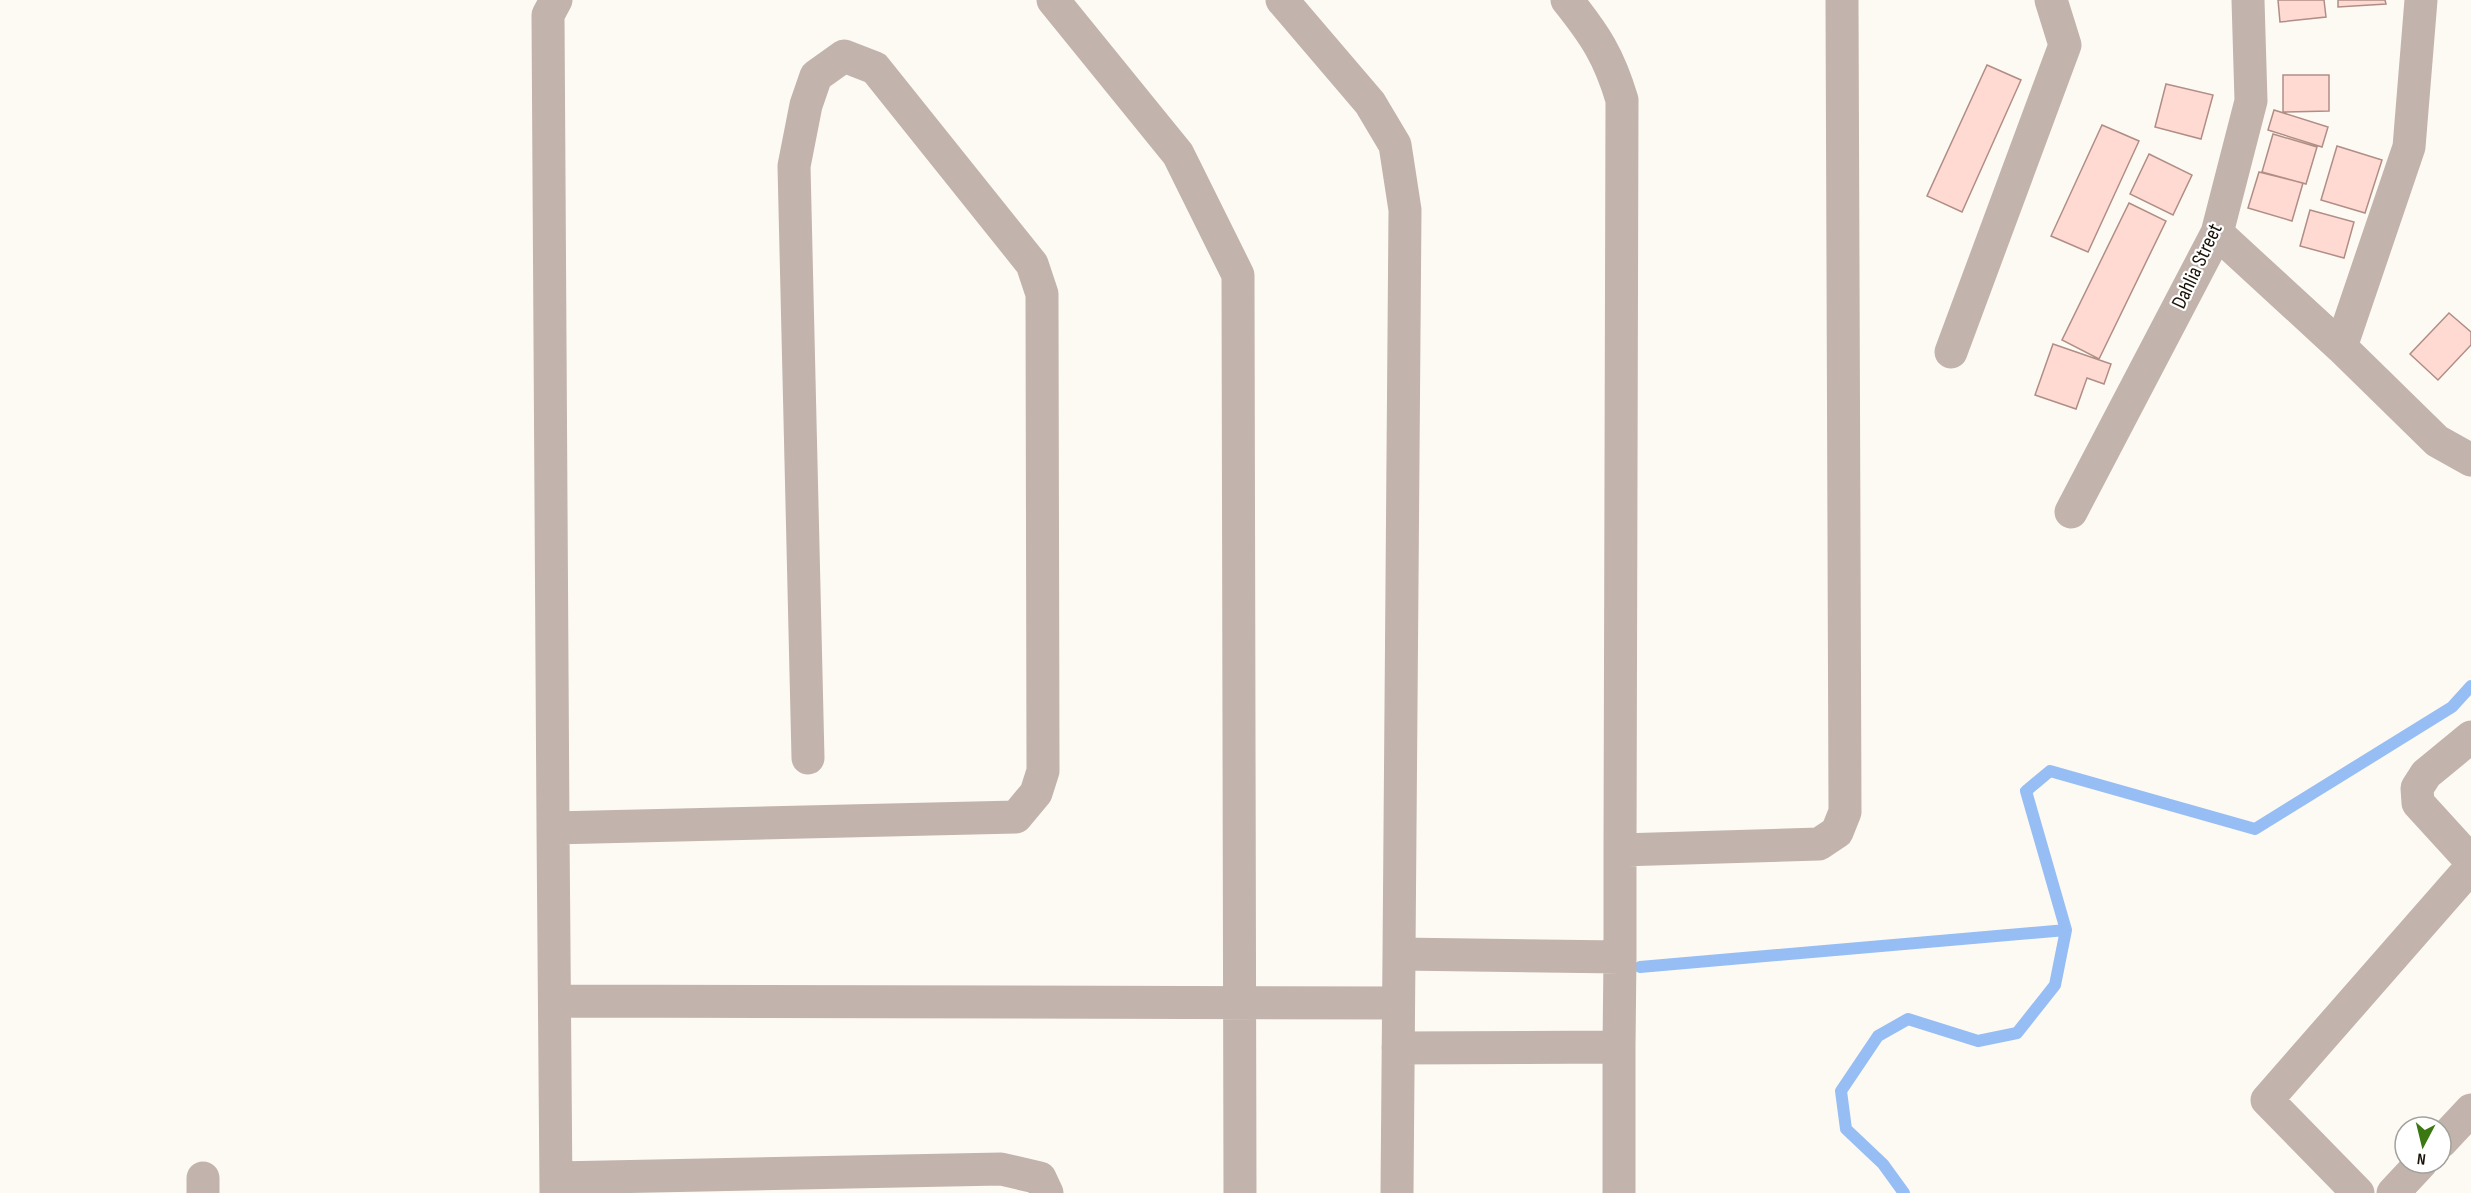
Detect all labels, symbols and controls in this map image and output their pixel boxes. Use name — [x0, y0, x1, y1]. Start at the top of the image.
street label: Dahlia Street — [2166, 219, 2228, 313]
north arrow — [2393, 1115, 2453, 1175]
text: N — [2416, 1148, 2427, 1168]

